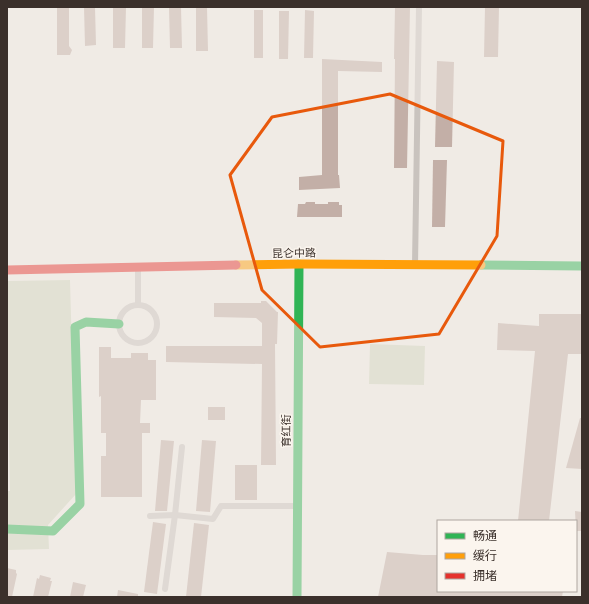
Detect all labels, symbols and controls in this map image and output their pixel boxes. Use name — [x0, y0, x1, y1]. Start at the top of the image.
street label: 昆仑中路 — [272, 246, 316, 260]
street label: 育红街 — [279, 415, 293, 448]
legend — [437, 520, 577, 592]
text: 畅通 — [473, 528, 497, 544]
text: 缓行 — [473, 548, 497, 564]
text: 拥堵 — [473, 568, 497, 584]

